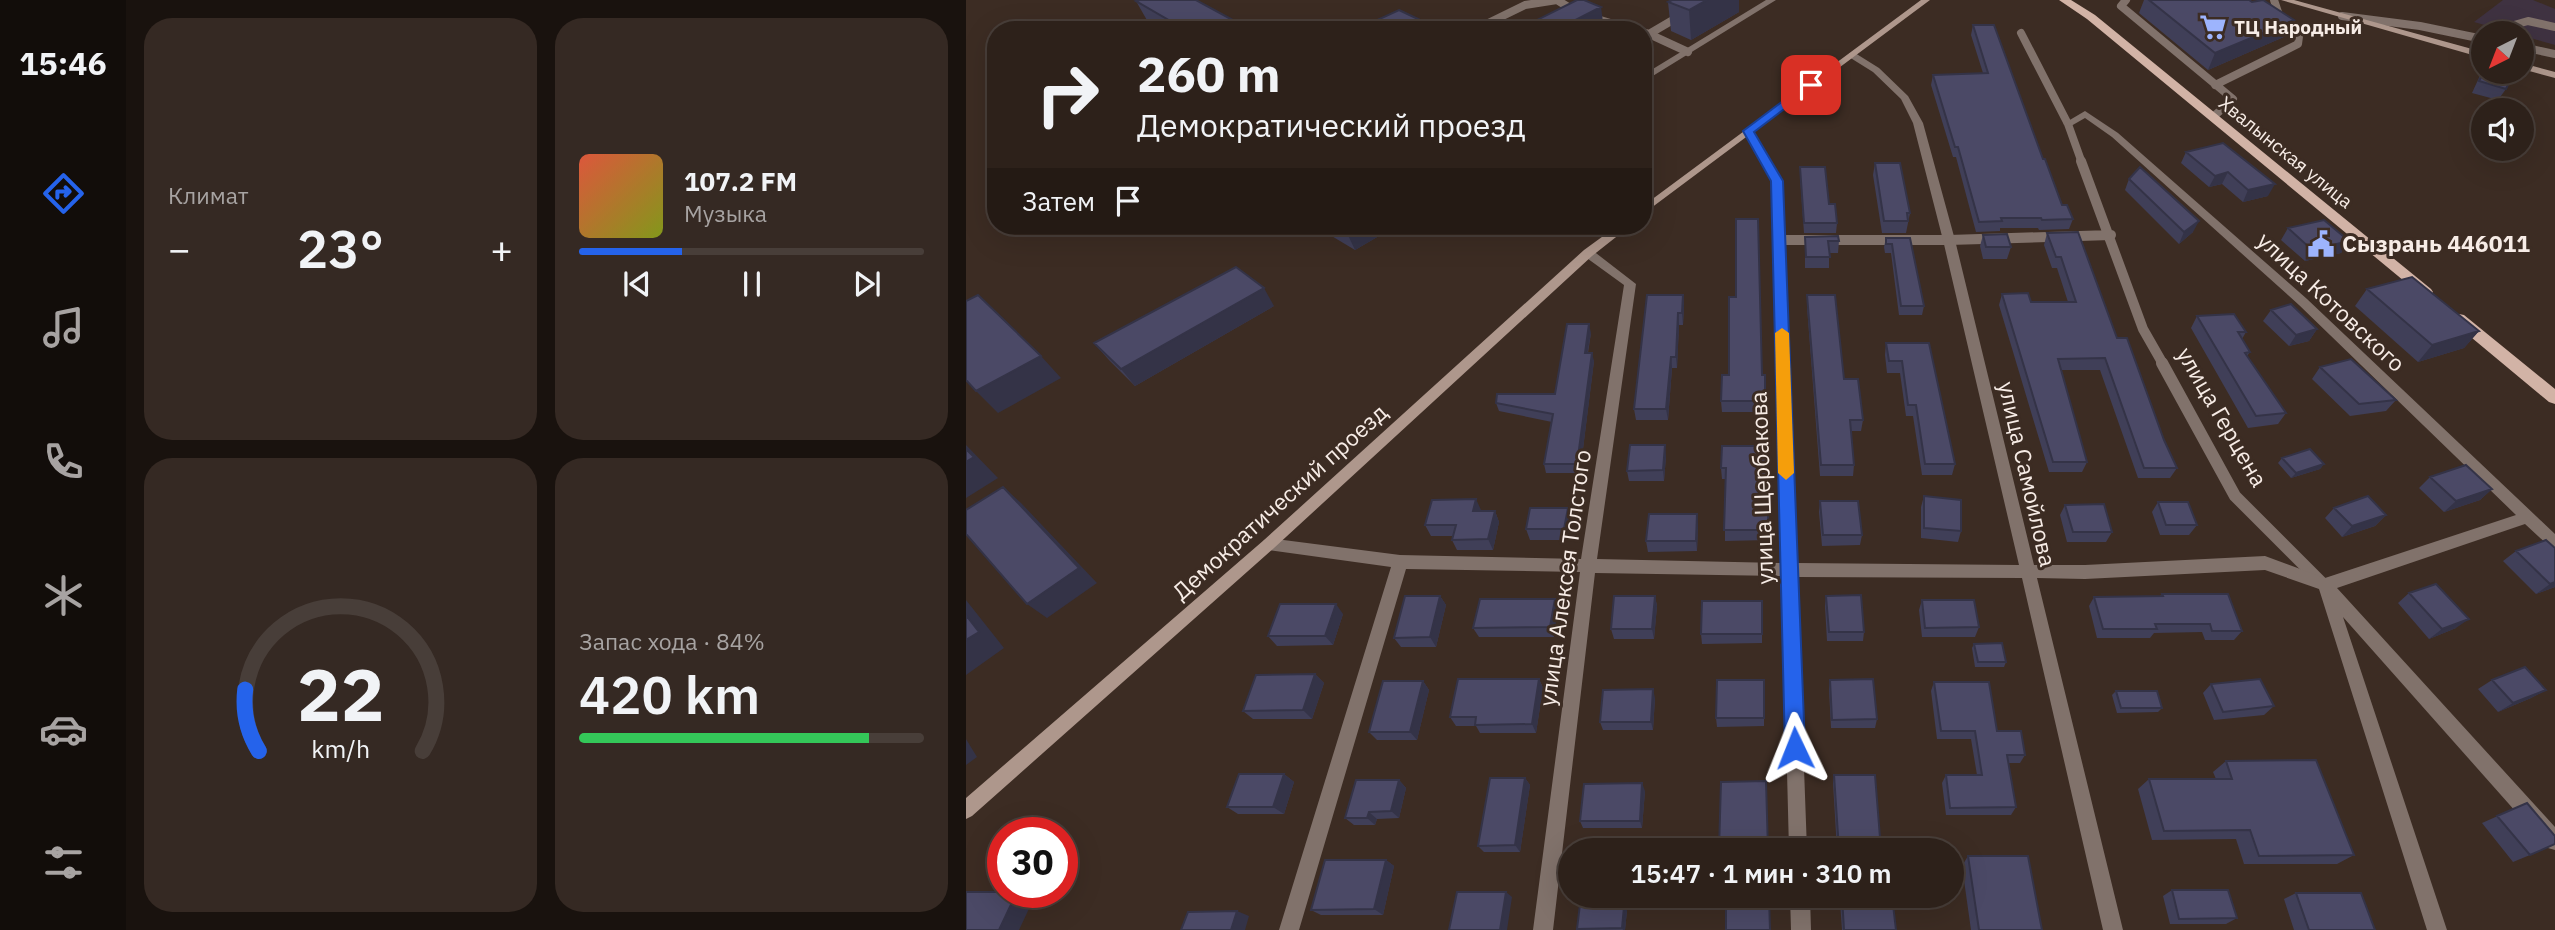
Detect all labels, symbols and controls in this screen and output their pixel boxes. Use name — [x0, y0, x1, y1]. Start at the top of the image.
supermarket icon: ТЦ Народный — [2198, 12, 2228, 42]
place label: ТЦ Народный — [2234, 15, 2362, 39]
north arrow — [2471, 21, 2534, 84]
map controls — [2471, 21, 2534, 161]
text: 15:46 — [19, 42, 107, 84]
text: 260 m — [1137, 42, 1281, 105]
icon: right — [1022, 49, 1113, 140]
pin — [1781, 55, 1841, 115]
icon: arrive — [1792, 66, 1830, 104]
street label: Хвалынская улица — [2214, 91, 2358, 213]
button: sound — [2471, 98, 2534, 161]
text: Демократический проезд — [1137, 104, 1526, 146]
text: 107.2 FM — [684, 164, 797, 198]
icon: directions — [39, 169, 88, 218]
text: Климат — [168, 180, 249, 210]
icon: arrive — [1109, 182, 1147, 220]
text: Затем — [1022, 184, 1095, 218]
text: Музыка — [684, 198, 767, 228]
text: 23° — [297, 215, 384, 282]
text: − — [168, 224, 191, 273]
text: + — [490, 224, 513, 273]
street label: улица Котовского — [2251, 225, 2412, 378]
place label: Сызрань 446011 — [2342, 228, 2530, 258]
public building icon: Сызрань 446011 — [2306, 229, 2336, 259]
icon: previous — [618, 265, 656, 303]
icon: pause — [733, 265, 771, 303]
icon: next — [848, 265, 886, 303]
icon: music — [39, 303, 88, 352]
street label: улица Герцена — [2171, 341, 2275, 492]
street label: улица Самойлова — [1992, 378, 2064, 569]
street label: улица Щербакова — [1743, 391, 1779, 585]
street label: Демократический проезд — [1166, 396, 1393, 606]
icon: phone — [39, 437, 88, 486]
street label: улица Алексея Толстого — [1531, 448, 1597, 708]
icon: climate — [39, 571, 88, 620]
text: Запас хода · 84% — [579, 626, 765, 656]
text: 22 — [297, 646, 384, 741]
text: 420 km — [579, 661, 760, 728]
icon: car — [39, 705, 88, 754]
position arrow — [1758, 711, 1832, 785]
text: km/h — [311, 732, 370, 765]
speed limit sign: 30 — [987, 817, 1078, 908]
icon: filters — [39, 838, 88, 887]
text: 15:47 · 1 мин · 310 m — [1630, 856, 1892, 890]

